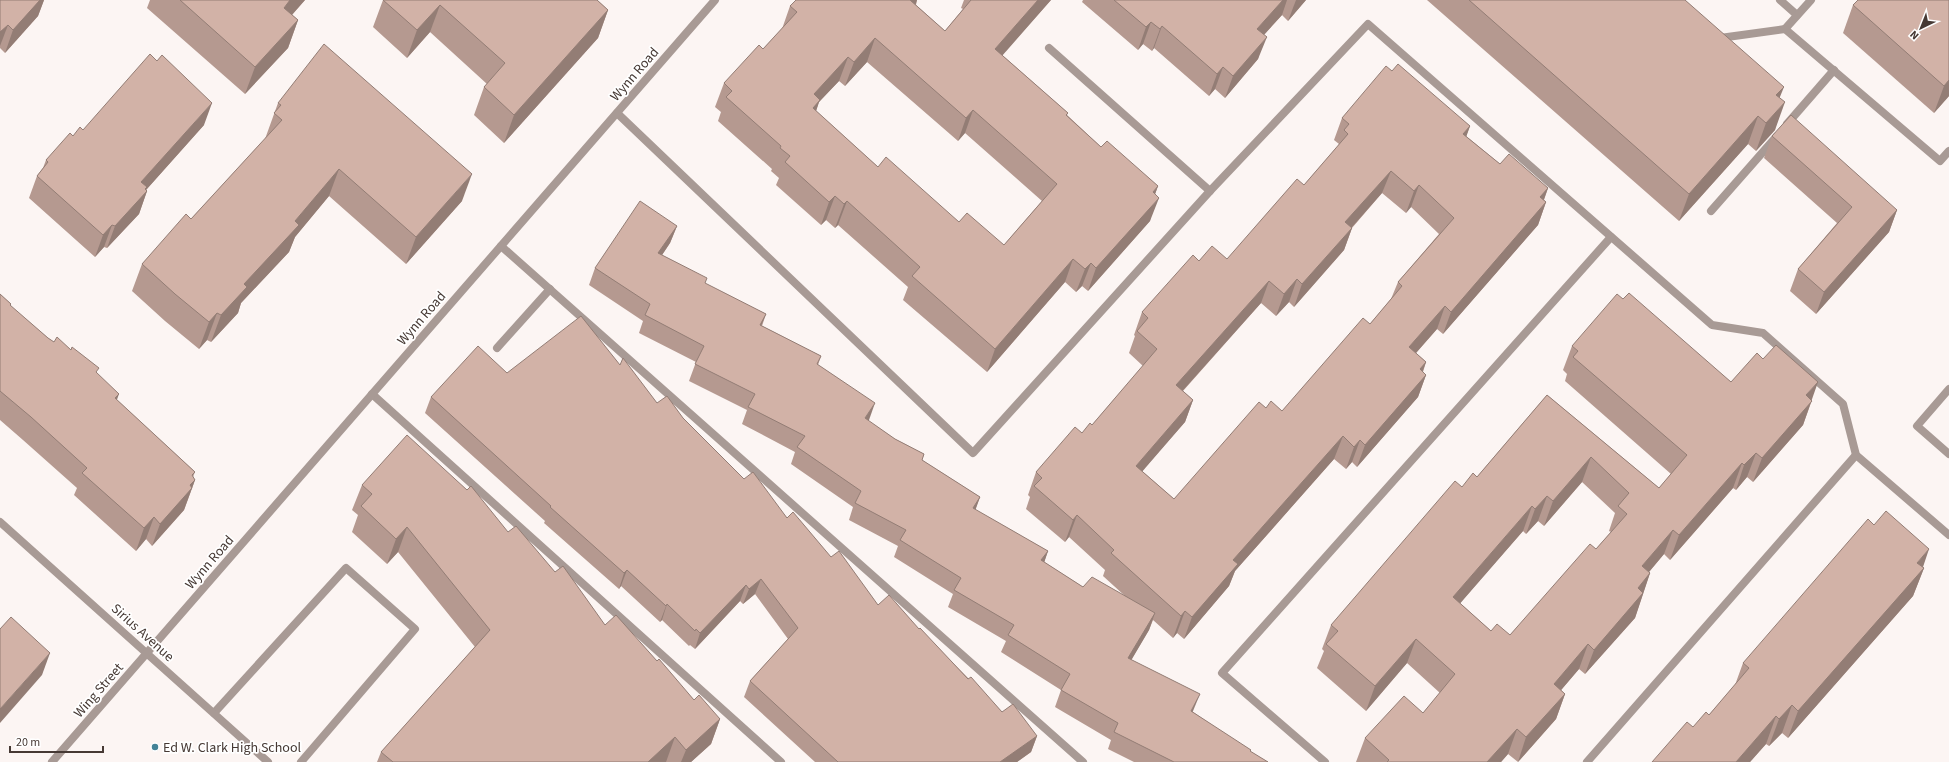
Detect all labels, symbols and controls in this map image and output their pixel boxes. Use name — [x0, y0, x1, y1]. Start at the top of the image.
north arrow — [1901, 8, 1941, 48]
text: N — [1907, 27, 1922, 43]
street label: Wynn Road — [606, 43, 664, 106]
street label: Wynn Road — [393, 287, 451, 350]
street label: Wynn Road — [181, 531, 239, 594]
street label: Sirius Avenue — [106, 599, 178, 667]
street label: Wing Street — [69, 659, 128, 723]
scale bar — [10, 728, 103, 754]
text: 20 m — [16, 734, 40, 751]
place label: Ed W. Clark High School — [163, 738, 302, 758]
marker: Ed W. Clark High School — [150, 742, 160, 752]

